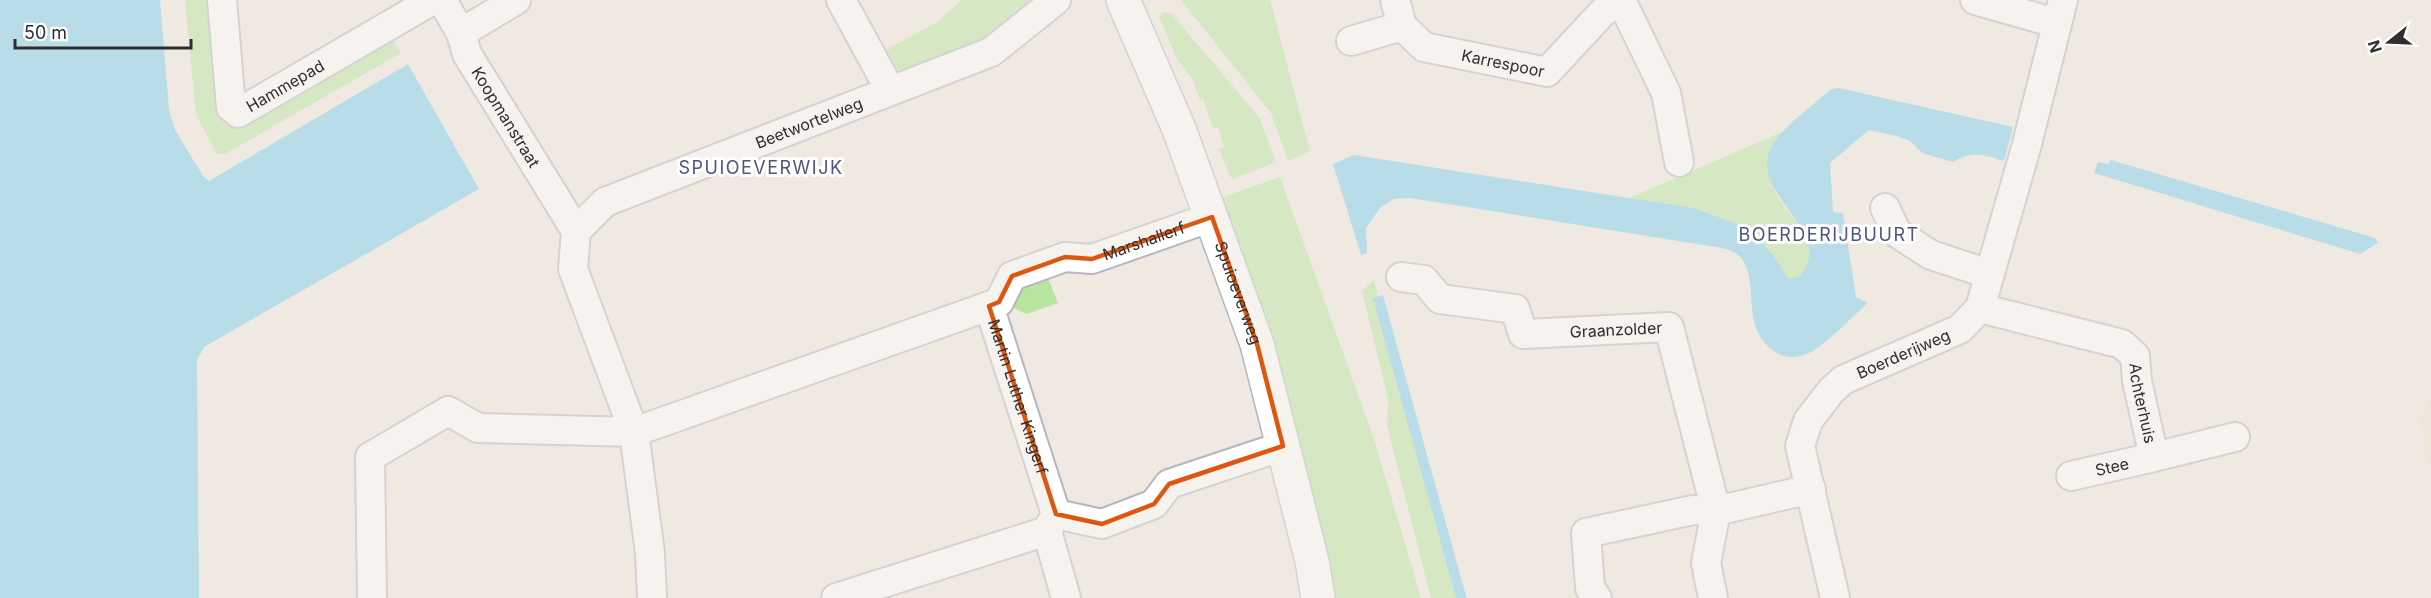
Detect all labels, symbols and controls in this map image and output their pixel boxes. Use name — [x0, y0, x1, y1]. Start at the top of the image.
scale bar — [15, 12, 190, 50]
north arrow — [2359, 12, 2419, 72]
text: 50 m — [24, 22, 67, 43]
text: N — [2363, 38, 2386, 56]
street label: Karrespoor — [1460, 45, 1546, 81]
street label: Hammepad — [242, 55, 328, 116]
street label: Koopmanstraat — [467, 63, 544, 171]
street label: Beetwortelweg — [752, 93, 865, 153]
district label: SPUIOEVERWIJK — [678, 157, 844, 178]
street label: Marshallerf — [1100, 217, 1188, 264]
district label: BOERDERIJBUURT — [1738, 224, 1920, 245]
street label: Spuioeverweg — [1211, 239, 1266, 347]
street label: Martin Luther Kingerf — [984, 317, 1052, 477]
street label: Graanzolder — [1569, 317, 1663, 342]
street label: Boerderijweg — [1853, 325, 1953, 383]
street label: Achterhuis — [2126, 362, 2161, 445]
street label: Stee — [2093, 453, 2131, 480]

